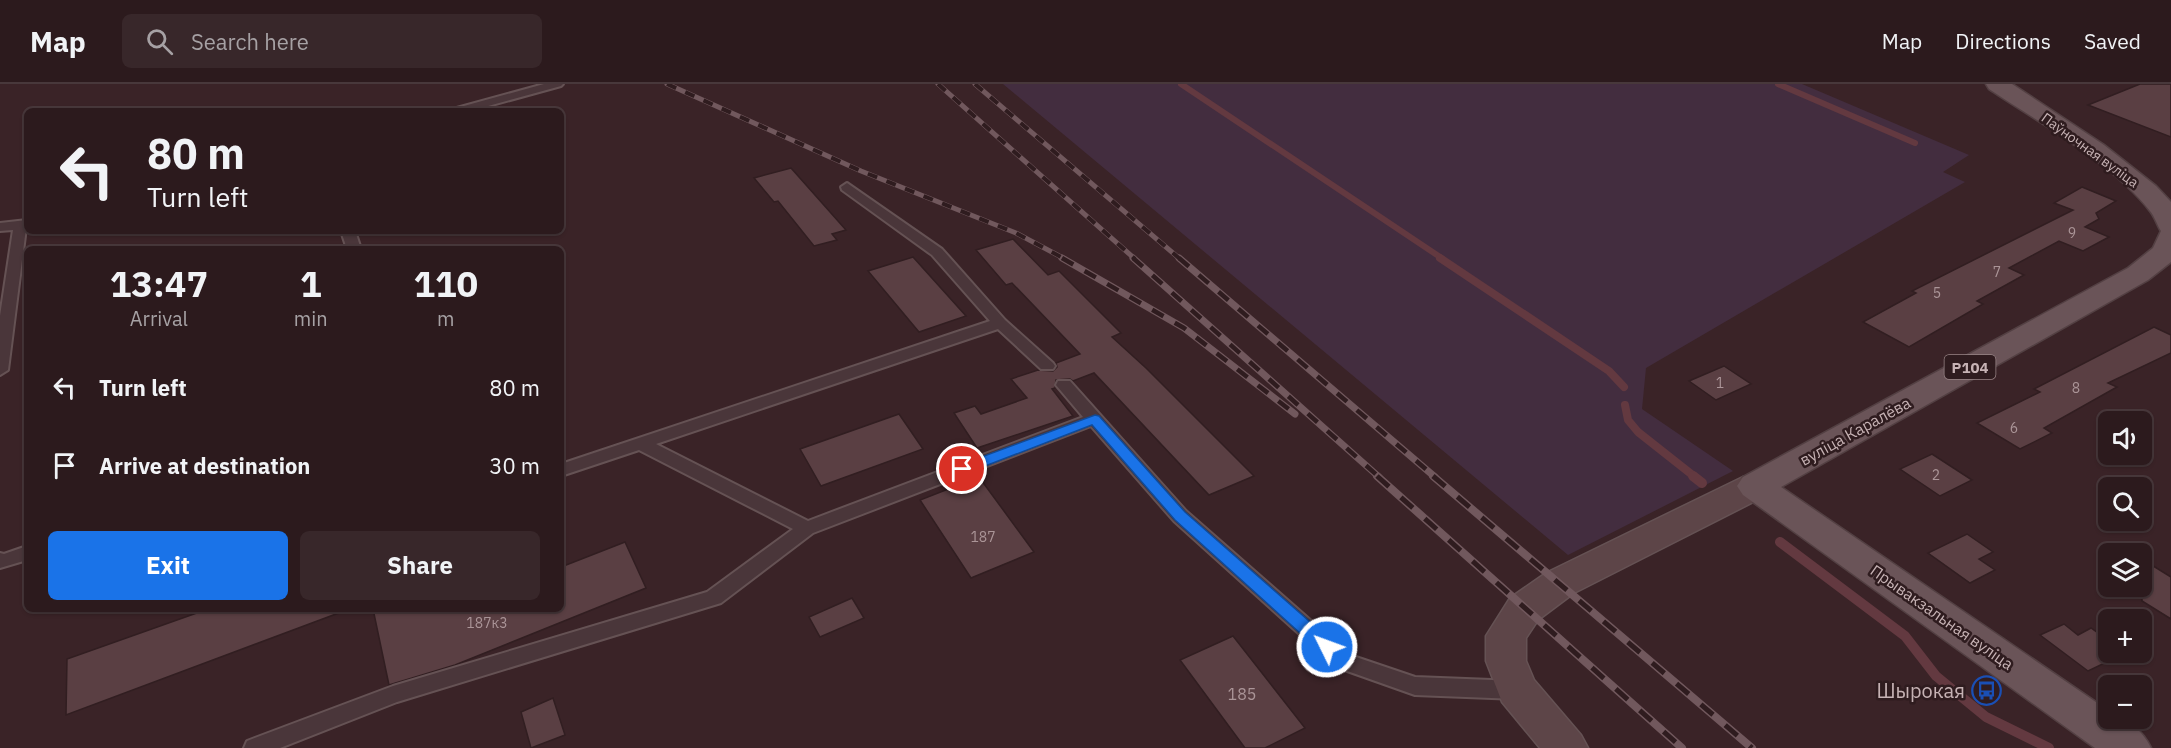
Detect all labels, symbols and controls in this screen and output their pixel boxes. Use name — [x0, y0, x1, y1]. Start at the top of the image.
search box — [122, 14, 542, 68]
text: Map — [30, 23, 86, 60]
icon: search — [143, 25, 176, 58]
text: Search here — [191, 27, 309, 56]
text: Map — [1882, 27, 1922, 55]
text: Directions — [1955, 27, 2051, 55]
text: Saved — [2084, 27, 2141, 55]
street label: Паўночная вуліца — [2038, 109, 2143, 192]
text: 80 m — [147, 126, 245, 181]
icon: left — [48, 132, 126, 210]
text: Turn left — [147, 179, 248, 214]
house number: 9 — [2068, 224, 2076, 242]
text: 13:47 — [110, 260, 208, 307]
text: 1 — [300, 260, 322, 307]
text: 110 — [413, 260, 478, 307]
house number: 7 — [1993, 263, 2001, 281]
house number: 5 — [1933, 284, 1941, 302]
text: Arrival — [130, 305, 188, 332]
text: min — [294, 305, 328, 332]
text: m — [437, 305, 455, 332]
road number: Р104 — [1944, 355, 1996, 379]
icon: left — [48, 371, 81, 404]
text: Turn left — [99, 373, 187, 402]
text: 80 m — [489, 373, 540, 402]
house number: 1 — [1716, 374, 1724, 392]
house number: 8 — [2072, 379, 2080, 397]
street label: вуліца Каралёва — [1796, 392, 1914, 470]
map controls — [2098, 411, 2152, 729]
button: sound — [2098, 411, 2152, 465]
house number: 6 — [2010, 419, 2018, 437]
pin — [936, 443, 987, 494]
icon: arrive — [48, 449, 81, 482]
text: Arrive at destination — [99, 451, 310, 480]
text: 30 m — [489, 451, 540, 480]
icon: arrive — [945, 452, 978, 485]
house number: 2 — [1932, 466, 1940, 484]
button: search — [2098, 477, 2152, 531]
house number: 187 — [970, 528, 996, 546]
button: Exit — [48, 531, 288, 600]
button: Share — [300, 531, 540, 600]
button: layers — [2098, 543, 2152, 597]
street label: Прывакзальная вуліца — [1867, 560, 2018, 674]
button: + — [2098, 609, 2152, 663]
house number: 187к3 — [466, 614, 508, 632]
position arrow — [1295, 615, 1359, 679]
bus stop icon: Шырокая — [1970, 674, 2002, 706]
button: − — [2098, 675, 2152, 729]
place label: Шырокая — [1876, 677, 1965, 704]
house number: 185 — [1228, 684, 1256, 704]

